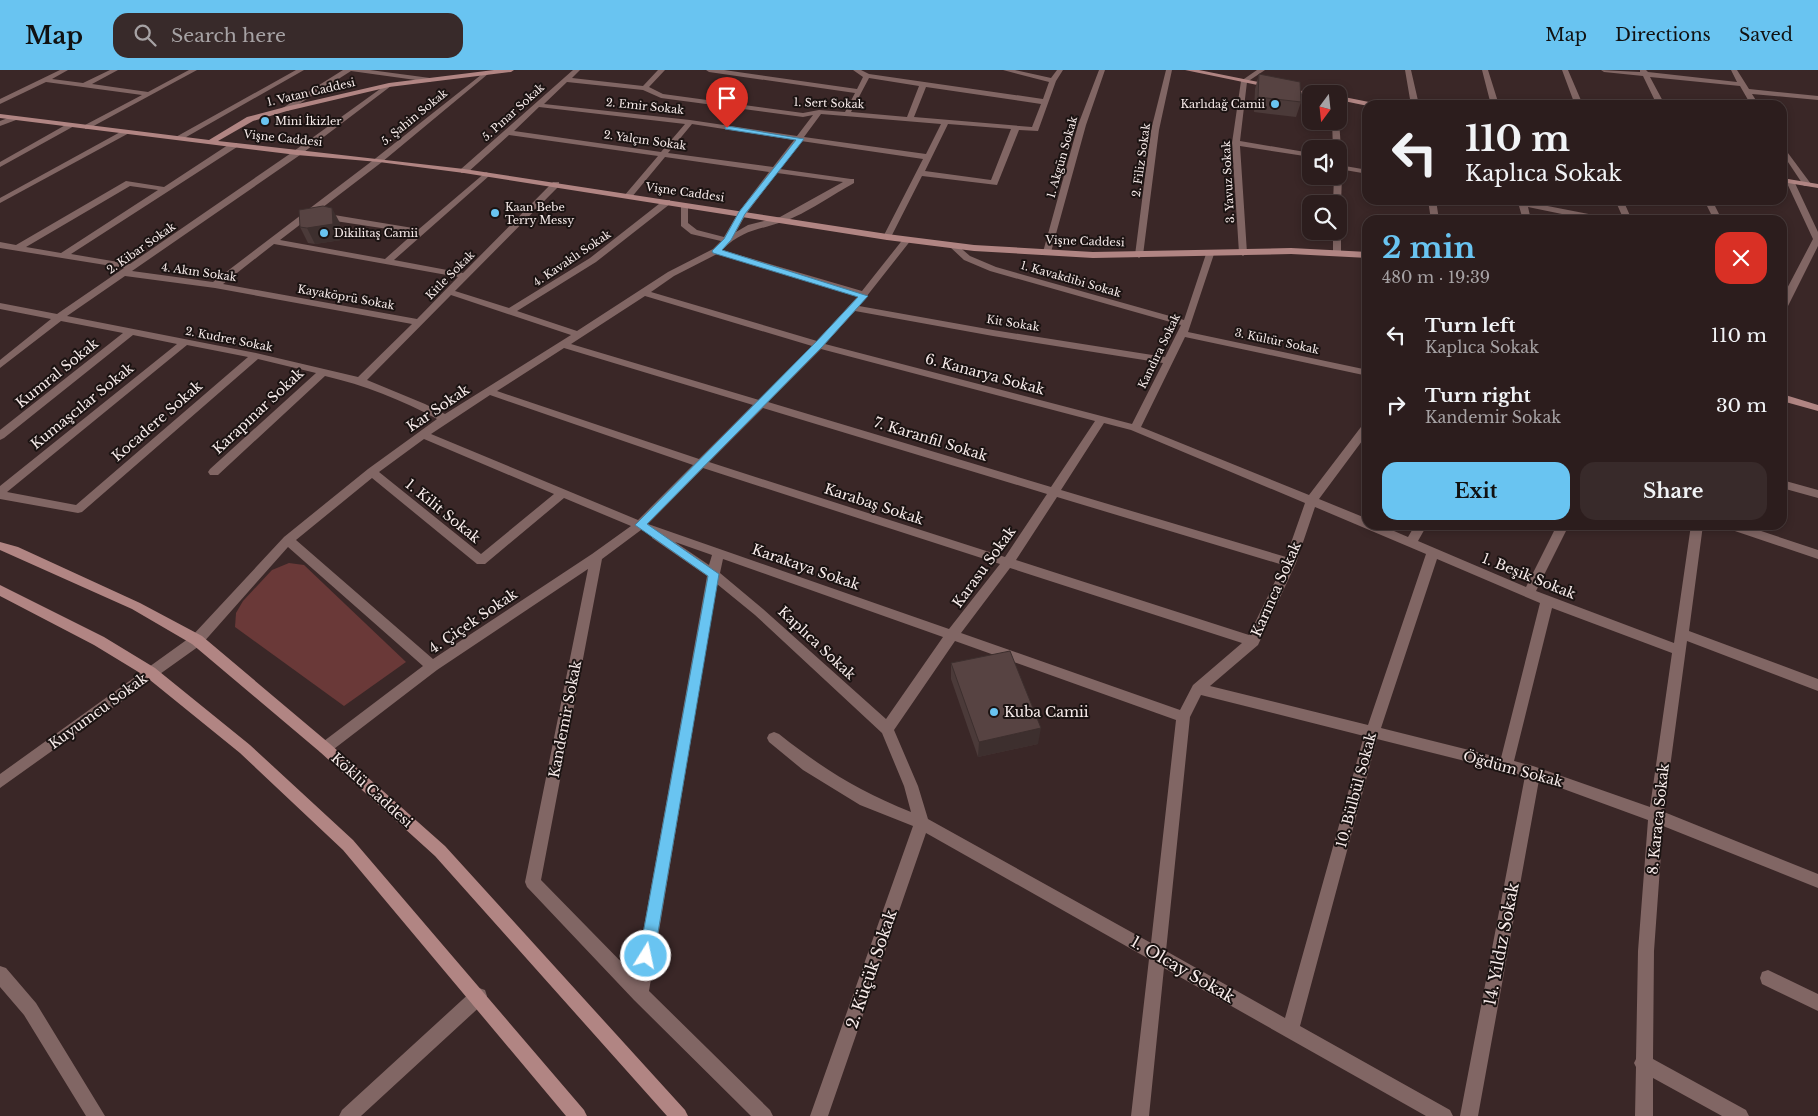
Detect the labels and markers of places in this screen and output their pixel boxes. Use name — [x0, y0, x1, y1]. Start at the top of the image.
pin — [706, 77, 748, 128]
place label: Karlıdağ Camii — [1180, 97, 1265, 111]
marker: Karlıdağ Camii — [1269, 98, 1281, 110]
place label: Mini İkizler — [275, 114, 342, 128]
marker: Mini İkizler — [259, 115, 271, 127]
place label: Kaan Bebe Terry Messy — [505, 200, 574, 227]
marker: Kaan Bebe Terry Messy — [489, 207, 501, 219]
place label: Dikilitaş Camii — [334, 226, 418, 240]
marker: Dikilitaş Camii — [318, 227, 330, 239]
place label: Kuba Camii — [1004, 703, 1089, 721]
marker: Kuba Camii — [988, 706, 1000, 718]

